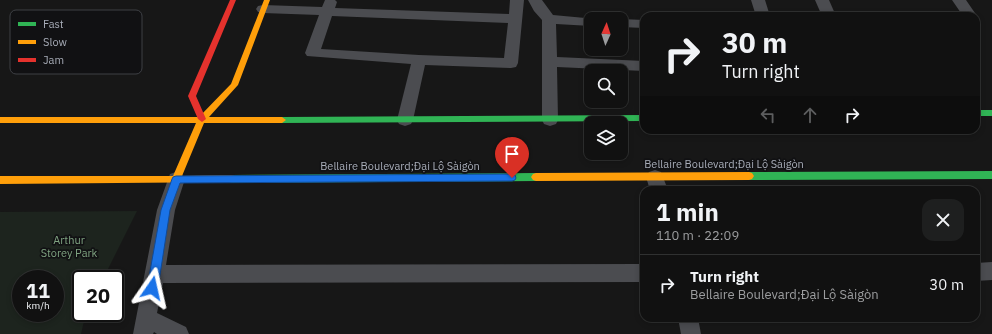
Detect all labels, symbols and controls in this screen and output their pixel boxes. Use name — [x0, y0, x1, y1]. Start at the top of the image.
legend — [10, 10, 142, 74]
north arrow — [584, 12, 628, 56]
map controls — [584, 12, 628, 160]
text: Fast — [43, 17, 64, 31]
text: 30 m — [722, 24, 787, 61]
icon: right — [656, 28, 708, 80]
text: Slow — [43, 35, 67, 49]
text: Jam — [43, 53, 64, 67]
text: Turn right — [722, 60, 800, 83]
button: search — [584, 64, 628, 108]
icon: left — [757, 104, 779, 126]
icon: ahead — [799, 104, 821, 126]
icon: right — [841, 104, 863, 126]
button: layers — [584, 116, 628, 160]
pin — [495, 137, 529, 178]
icon: arrive — [501, 143, 523, 165]
street label: Bellaire Boulevard;Đại Lộ Sàigòn — [644, 157, 804, 171]
street label: Bellaire Boulevard;Đại Lộ Sàigòn — [320, 159, 480, 173]
text: 1 min — [656, 196, 719, 228]
button: close — [922, 199, 964, 241]
text: 110 m · 22:09 — [656, 227, 739, 244]
park label: Arthur Storey Park — [41, 233, 98, 260]
position arrow — [131, 267, 173, 309]
text: Turn right — [690, 267, 759, 286]
speed limit sign: 20 — [72, 270, 124, 322]
icon: right — [656, 274, 678, 296]
text: 30 m — [929, 275, 964, 294]
text: 11 — [26, 277, 50, 304]
text: Bellaire Boulevard;Đại Lộ Sàigòn — [690, 286, 879, 303]
text: km/h — [26, 299, 50, 312]

